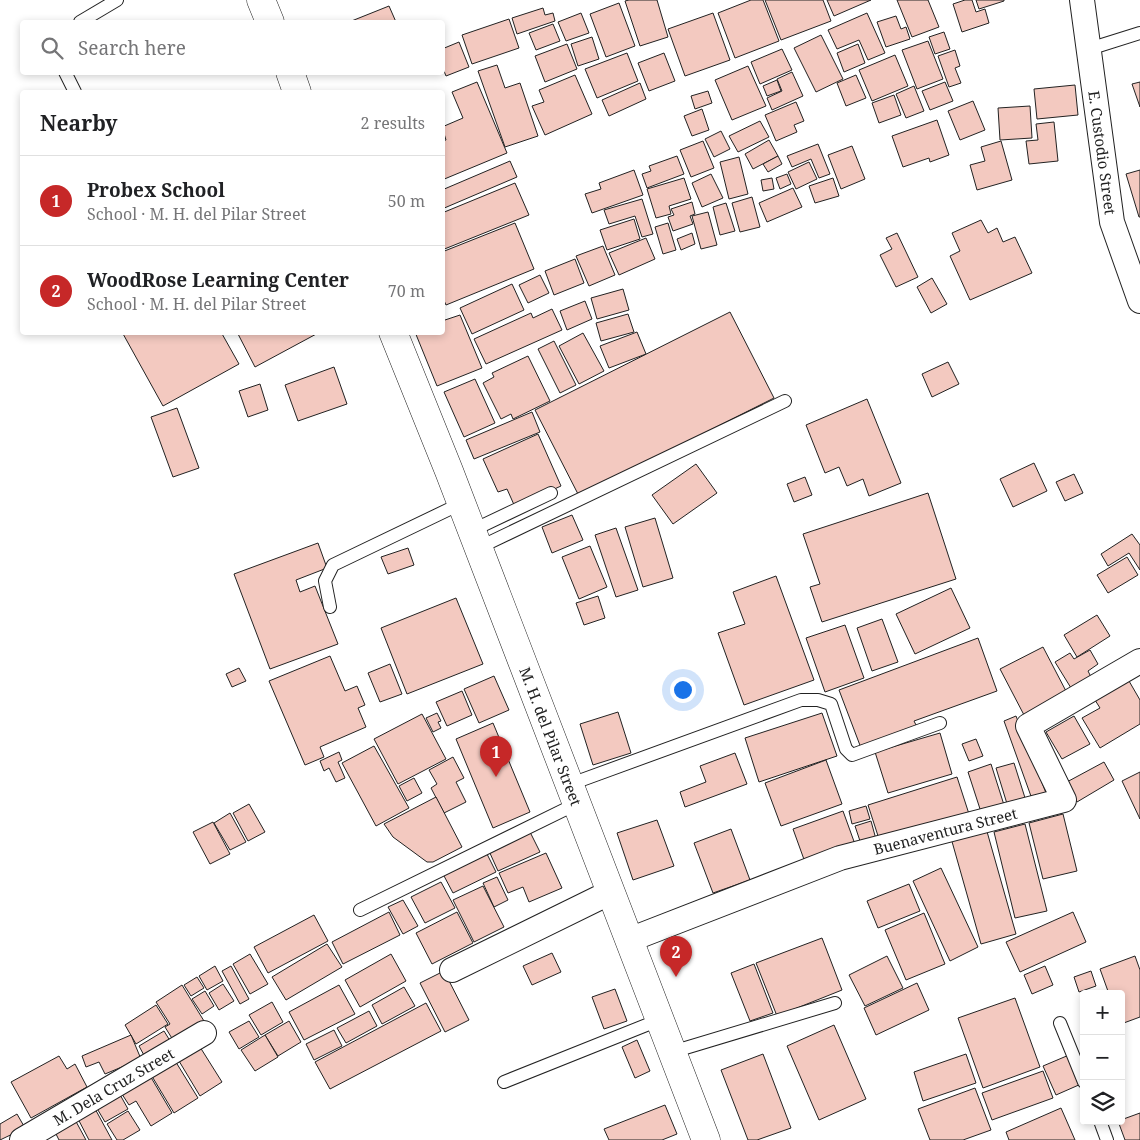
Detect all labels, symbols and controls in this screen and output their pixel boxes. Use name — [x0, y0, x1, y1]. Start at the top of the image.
search box — [20, 20, 445, 75]
icon: search — [38, 34, 66, 62]
text: Search here — [78, 35, 186, 61]
street label: E. Custodio Street — [1084, 89, 1121, 216]
text: Nearby — [40, 109, 118, 137]
text: 2 results — [361, 112, 425, 134]
text: Probex School — [87, 177, 225, 203]
text: 1 — [51, 190, 61, 212]
text: 50 m — [388, 190, 425, 212]
text: School · M. H. del Pilar Street — [87, 203, 306, 225]
text: WoodRose Learning Center — [87, 267, 349, 293]
text: 2 — [51, 280, 61, 302]
text: 70 m — [388, 280, 425, 302]
text: School · M. H. del Pilar Street — [87, 293, 306, 315]
street label: M. H. del Pilar Street — [515, 664, 587, 808]
your location — [670, 677, 696, 703]
pin: 1 — [480, 736, 512, 777]
street label: Buenaventura Street — [871, 803, 1019, 859]
pin: 2 — [660, 936, 692, 977]
map controls — [1080, 990, 1125, 1125]
button: + — [1080, 990, 1125, 1035]
button: − — [1080, 1035, 1125, 1080]
street label: M. Dela Cruz Street — [49, 1043, 177, 1130]
button: layers — [1080, 1080, 1125, 1125]

